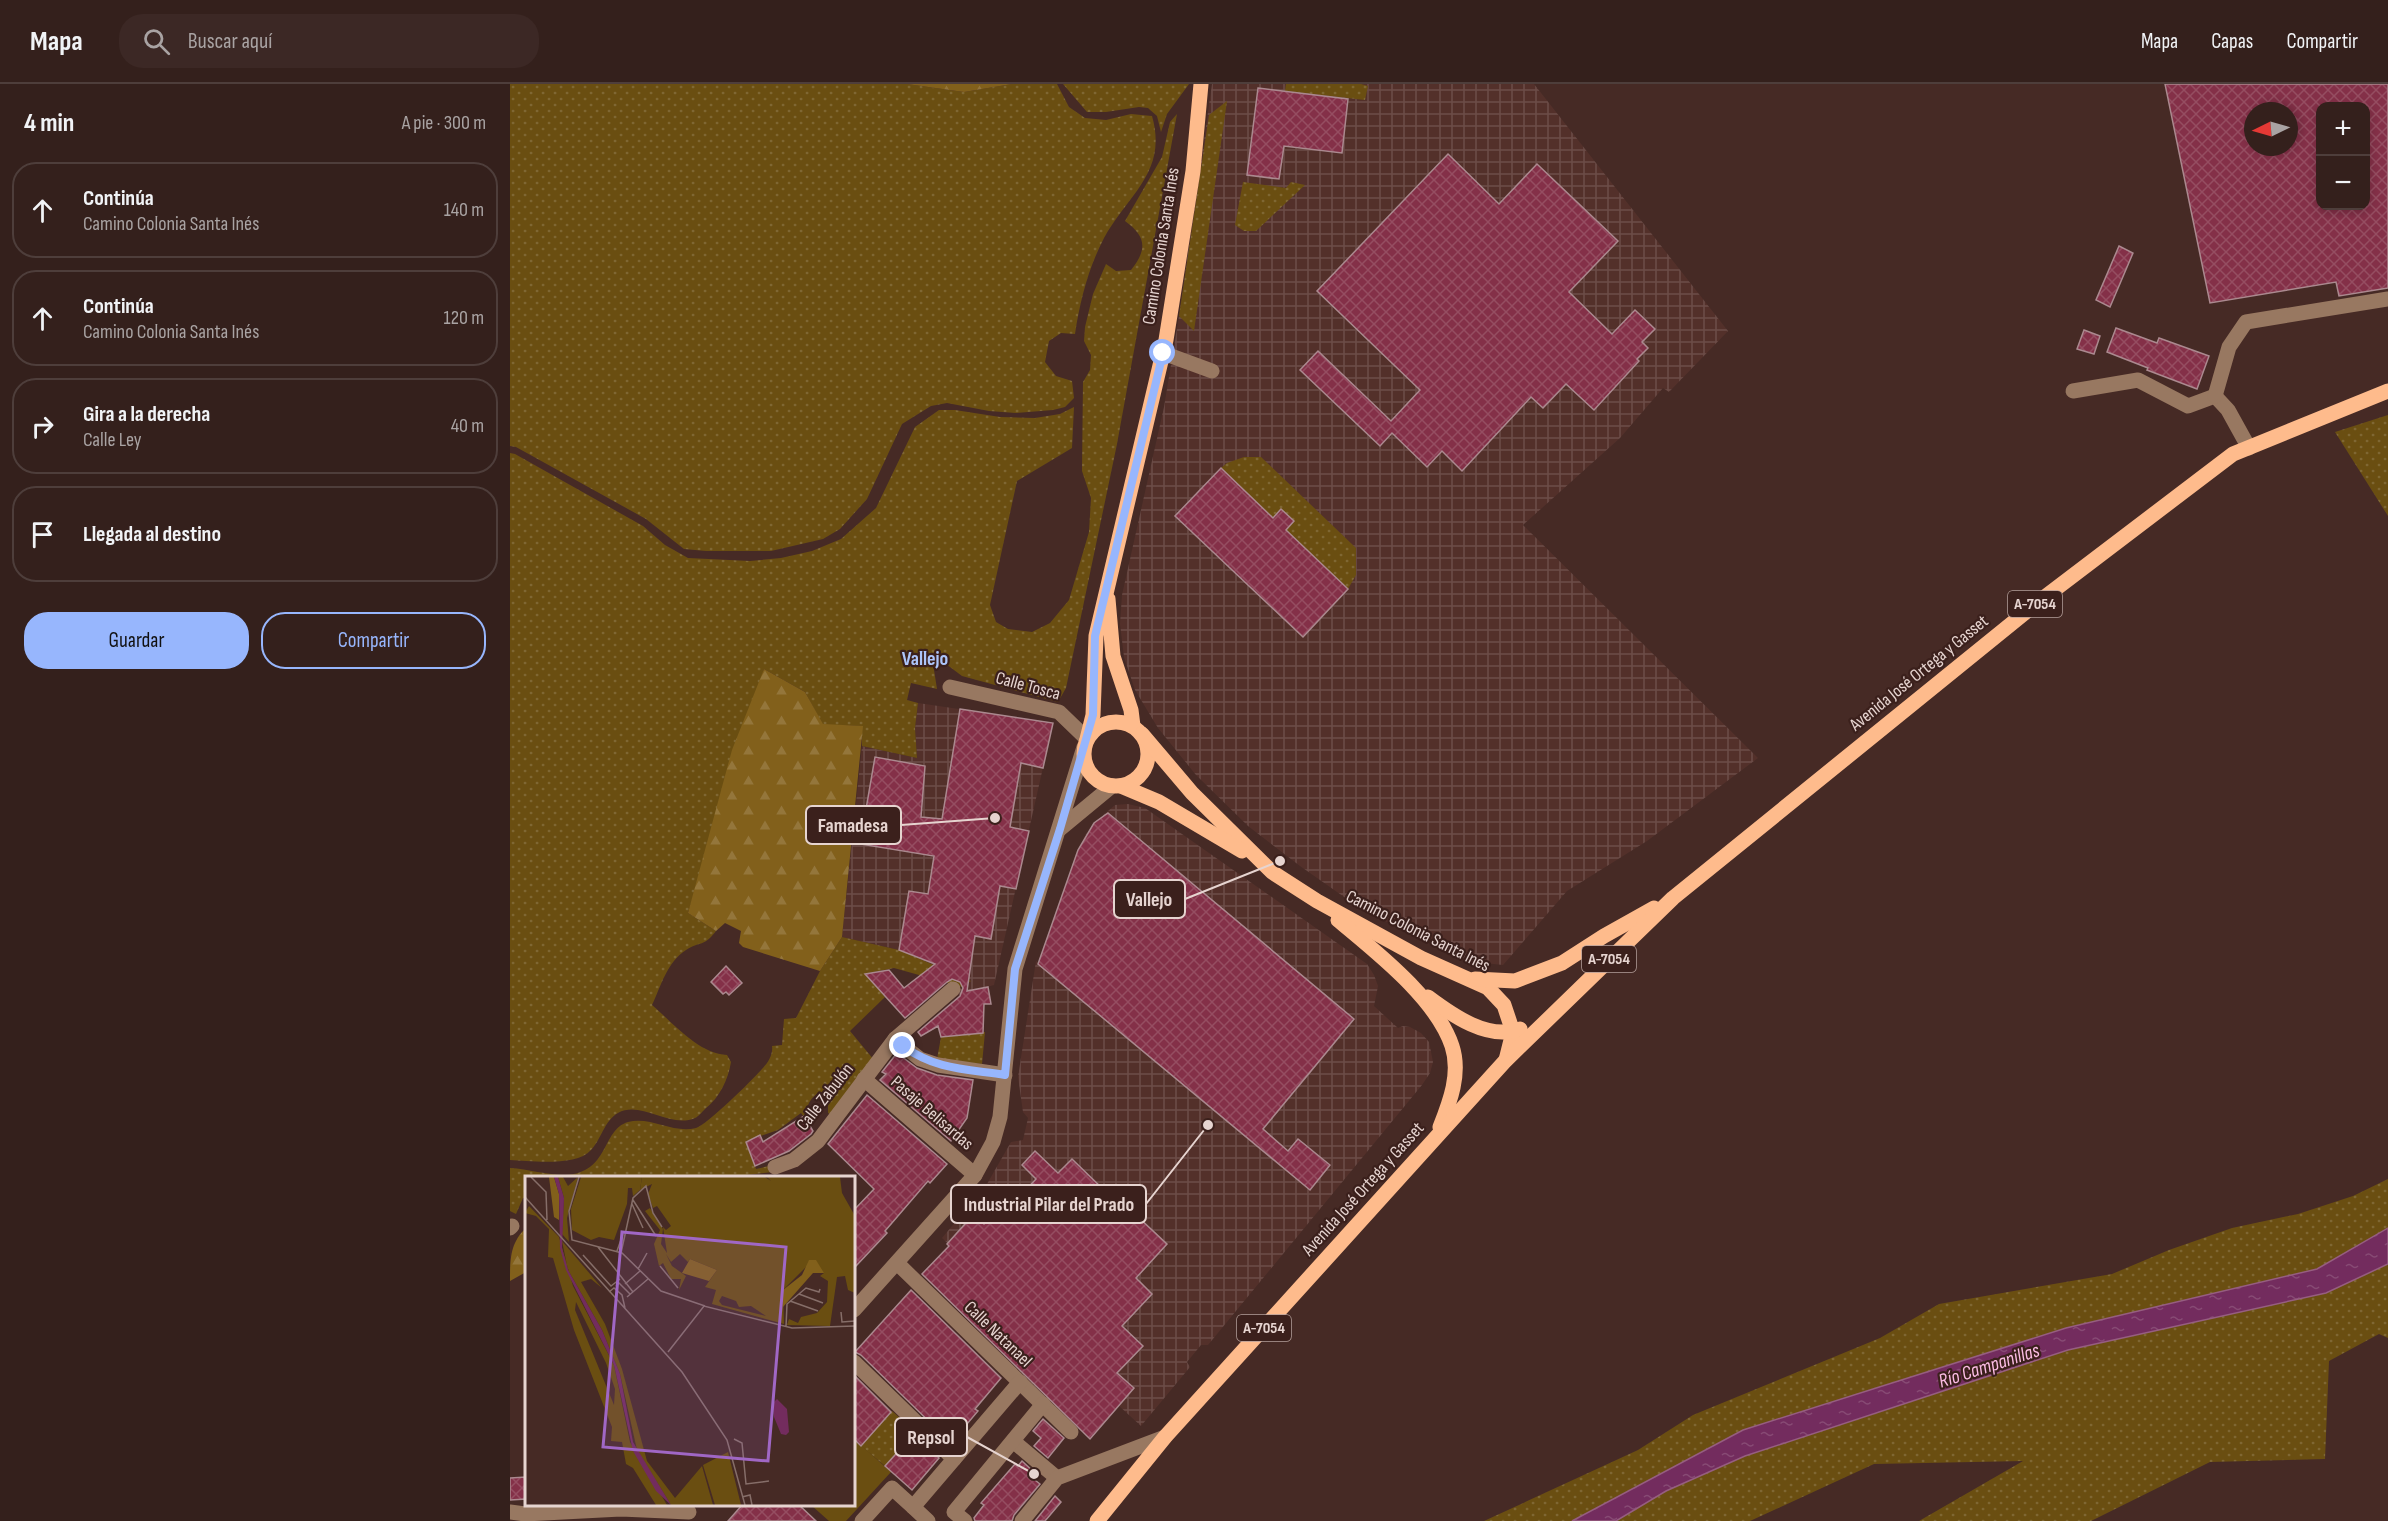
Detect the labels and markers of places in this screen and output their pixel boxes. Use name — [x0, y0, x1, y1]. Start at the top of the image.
callout: Famadesa — [806, 806, 901, 844]
callout: Vallejo — [1114, 880, 1185, 918]
callout: Industrial Pilar del Prado — [951, 1185, 1146, 1223]
callout: Repsol — [895, 1418, 967, 1456]

